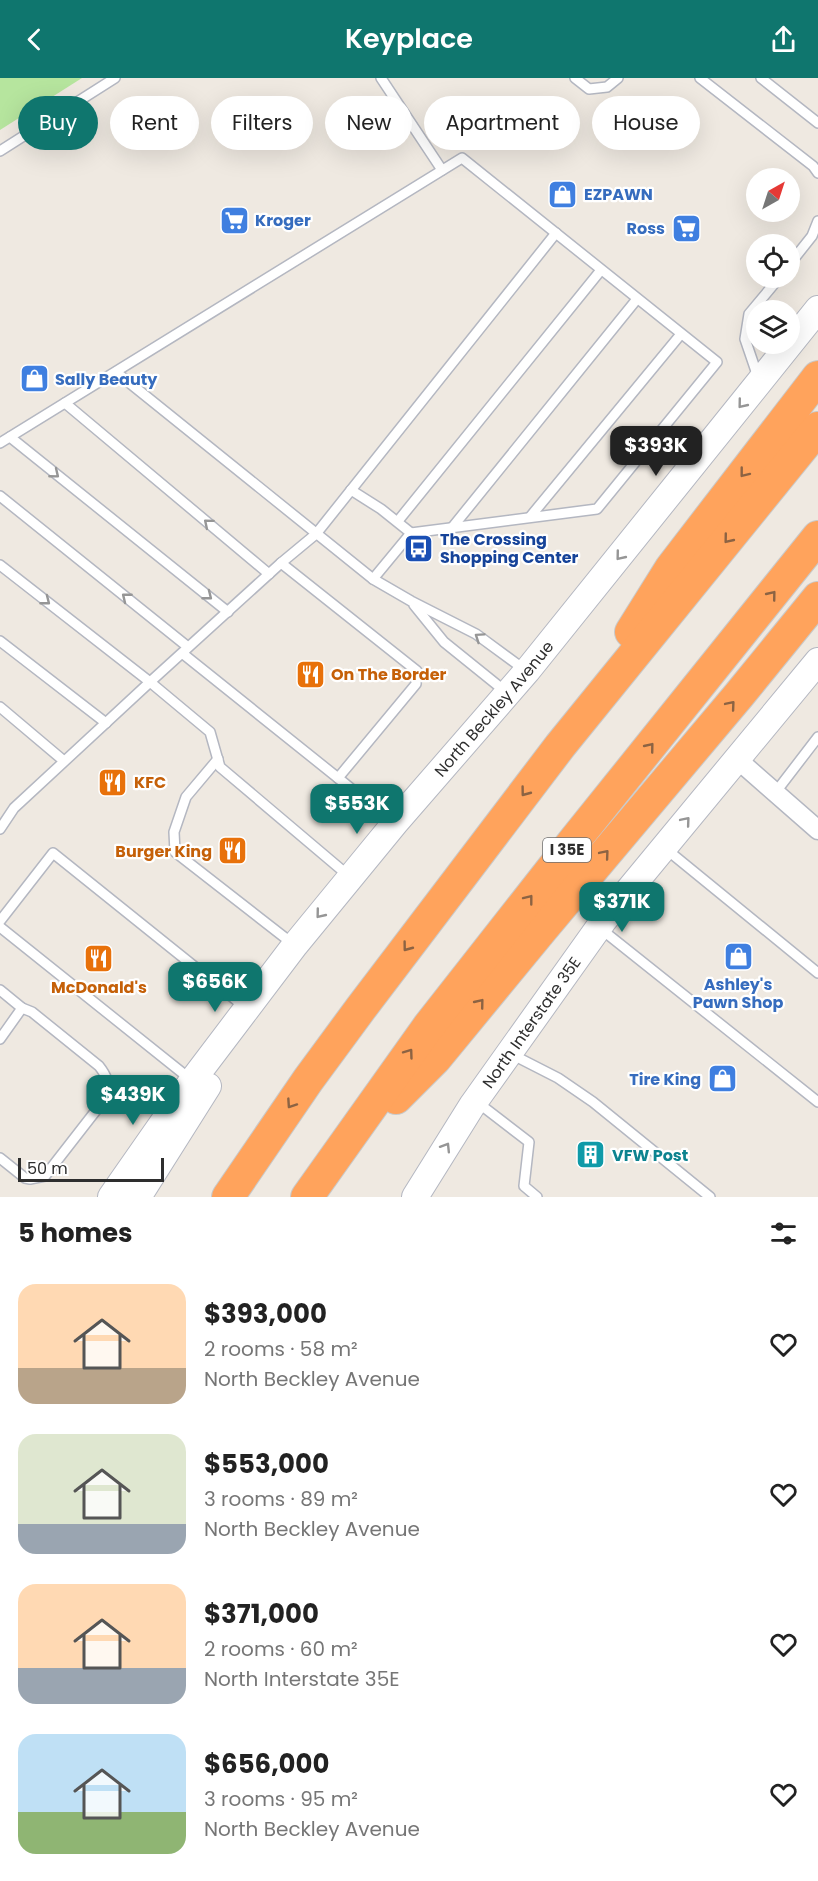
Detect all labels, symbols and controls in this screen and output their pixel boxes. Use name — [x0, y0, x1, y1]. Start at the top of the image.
text: Keyplace — [345, 20, 473, 57]
icon: back — [18, 23, 51, 56]
icon: share — [767, 23, 800, 56]
chip: Buy — [18, 96, 98, 150]
chip: Rent — [110, 96, 199, 150]
chip: Filters — [211, 96, 313, 150]
chip: New — [325, 96, 412, 150]
chip: Apartment — [424, 96, 580, 150]
chip: House — [592, 96, 700, 150]
north arrow — [746, 168, 800, 222]
map controls — [746, 168, 800, 354]
shop icon: EZPAWN — [547, 178, 579, 210]
place label: EZPAWN — [584, 183, 653, 206]
supermarket icon: Kroger — [218, 204, 250, 236]
place label: Kroger — [255, 209, 311, 232]
supermarket icon: Ross — [670, 212, 702, 244]
place label: Ross — [627, 217, 665, 240]
button: locate — [746, 234, 800, 288]
button: layers — [746, 300, 800, 354]
shop icon: Sally Beauty — [18, 363, 50, 395]
place label: Sally Beauty — [55, 368, 158, 391]
one-way arrow — [738, 397, 749, 408]
pin: $393K — [614, 426, 698, 477]
text: $393K — [624, 431, 688, 459]
one-way arrow — [740, 466, 751, 477]
one-way arrow — [48, 467, 59, 478]
one-way arrow — [204, 519, 215, 530]
place label: The Crossing Shopping Center — [440, 528, 578, 569]
bus stop icon: The Crossing Shopping Center — [403, 532, 435, 564]
one-way arrow — [725, 532, 736, 543]
one-way arrow — [616, 549, 627, 560]
one-way arrow — [201, 588, 212, 599]
one-way arrow — [764, 590, 775, 601]
one-way arrow — [39, 593, 50, 604]
one-way arrow — [122, 594, 133, 605]
one-way arrow — [475, 633, 486, 644]
street label: North Beckley Avenue — [429, 636, 559, 782]
restaurant icon: On The Border — [294, 658, 326, 690]
place label: On The Border — [331, 663, 447, 686]
one-way arrow — [724, 701, 735, 712]
one-way arrow — [642, 743, 653, 754]
restaurant icon: KFC — [97, 766, 129, 798]
place label: KFC — [134, 771, 166, 794]
pin: $553K — [315, 784, 399, 835]
one-way arrow — [521, 786, 532, 797]
text: $553K — [324, 789, 390, 817]
one-way arrow — [679, 817, 690, 828]
restaurant icon: Burger King — [217, 835, 249, 867]
road number: I 35E — [543, 838, 591, 862]
place label: Burger King — [115, 840, 212, 863]
one-way arrow — [598, 850, 609, 861]
pin: $371K — [580, 882, 664, 933]
text: $371K — [593, 887, 651, 915]
one-way arrow — [521, 895, 532, 906]
one-way arrow — [317, 907, 328, 918]
shop icon: Ashley's Pawn Shop — [722, 940, 754, 972]
one-way arrow — [403, 941, 414, 952]
restaurant icon: McDonald's — [83, 943, 115, 975]
street label: North Interstate 35E — [477, 952, 586, 1093]
pin: $656K — [173, 962, 257, 1013]
text: $656K — [182, 967, 248, 995]
place label: Ashley's Pawn Shop — [693, 973, 783, 1014]
place label: McDonald's — [51, 976, 147, 999]
one-way arrow — [473, 999, 484, 1010]
one-way arrow — [402, 1049, 413, 1060]
shop icon: Tire King — [706, 1063, 738, 1095]
place label: Tire King — [629, 1068, 701, 1091]
pin: $439K — [91, 1075, 175, 1126]
text: $439K — [100, 1080, 166, 1108]
one-way arrow — [288, 1098, 299, 1109]
building icon: VFW Post — [575, 1139, 607, 1171]
one-way arrow — [439, 1143, 451, 1153]
place label: VFW Post — [612, 1144, 688, 1167]
scale bar — [18, 1155, 164, 1182]
text: 50 m — [27, 1157, 68, 1180]
text: 5 homes — [18, 1215, 133, 1251]
icon: filters — [767, 1217, 800, 1250]
text: $393,000 — [204, 1296, 327, 1332]
icon: home — [66, 1308, 138, 1380]
icon: heart — [767, 1328, 800, 1361]
text: 2 rooms · 58 m² — [204, 1335, 358, 1363]
text: North Beckley Avenue — [204, 1365, 420, 1393]
text: $553,000 — [204, 1446, 329, 1482]
icon: home — [66, 1458, 138, 1530]
icon: heart — [767, 1478, 800, 1511]
text: 3 rooms · 89 m² — [204, 1485, 358, 1513]
text: North Beckley Avenue — [204, 1515, 420, 1543]
text: $371,000 — [204, 1596, 319, 1632]
icon: home — [66, 1608, 138, 1680]
icon: heart — [767, 1628, 800, 1661]
text: 2 rooms · 60 m² — [204, 1635, 358, 1663]
text: North Interstate 35E — [204, 1665, 399, 1693]
text: $656,000 — [204, 1746, 329, 1782]
icon: home — [66, 1758, 138, 1830]
icon: heart — [767, 1778, 800, 1811]
text: 3 rooms · 95 m² — [204, 1785, 358, 1813]
text: North Beckley Avenue — [204, 1815, 420, 1843]

